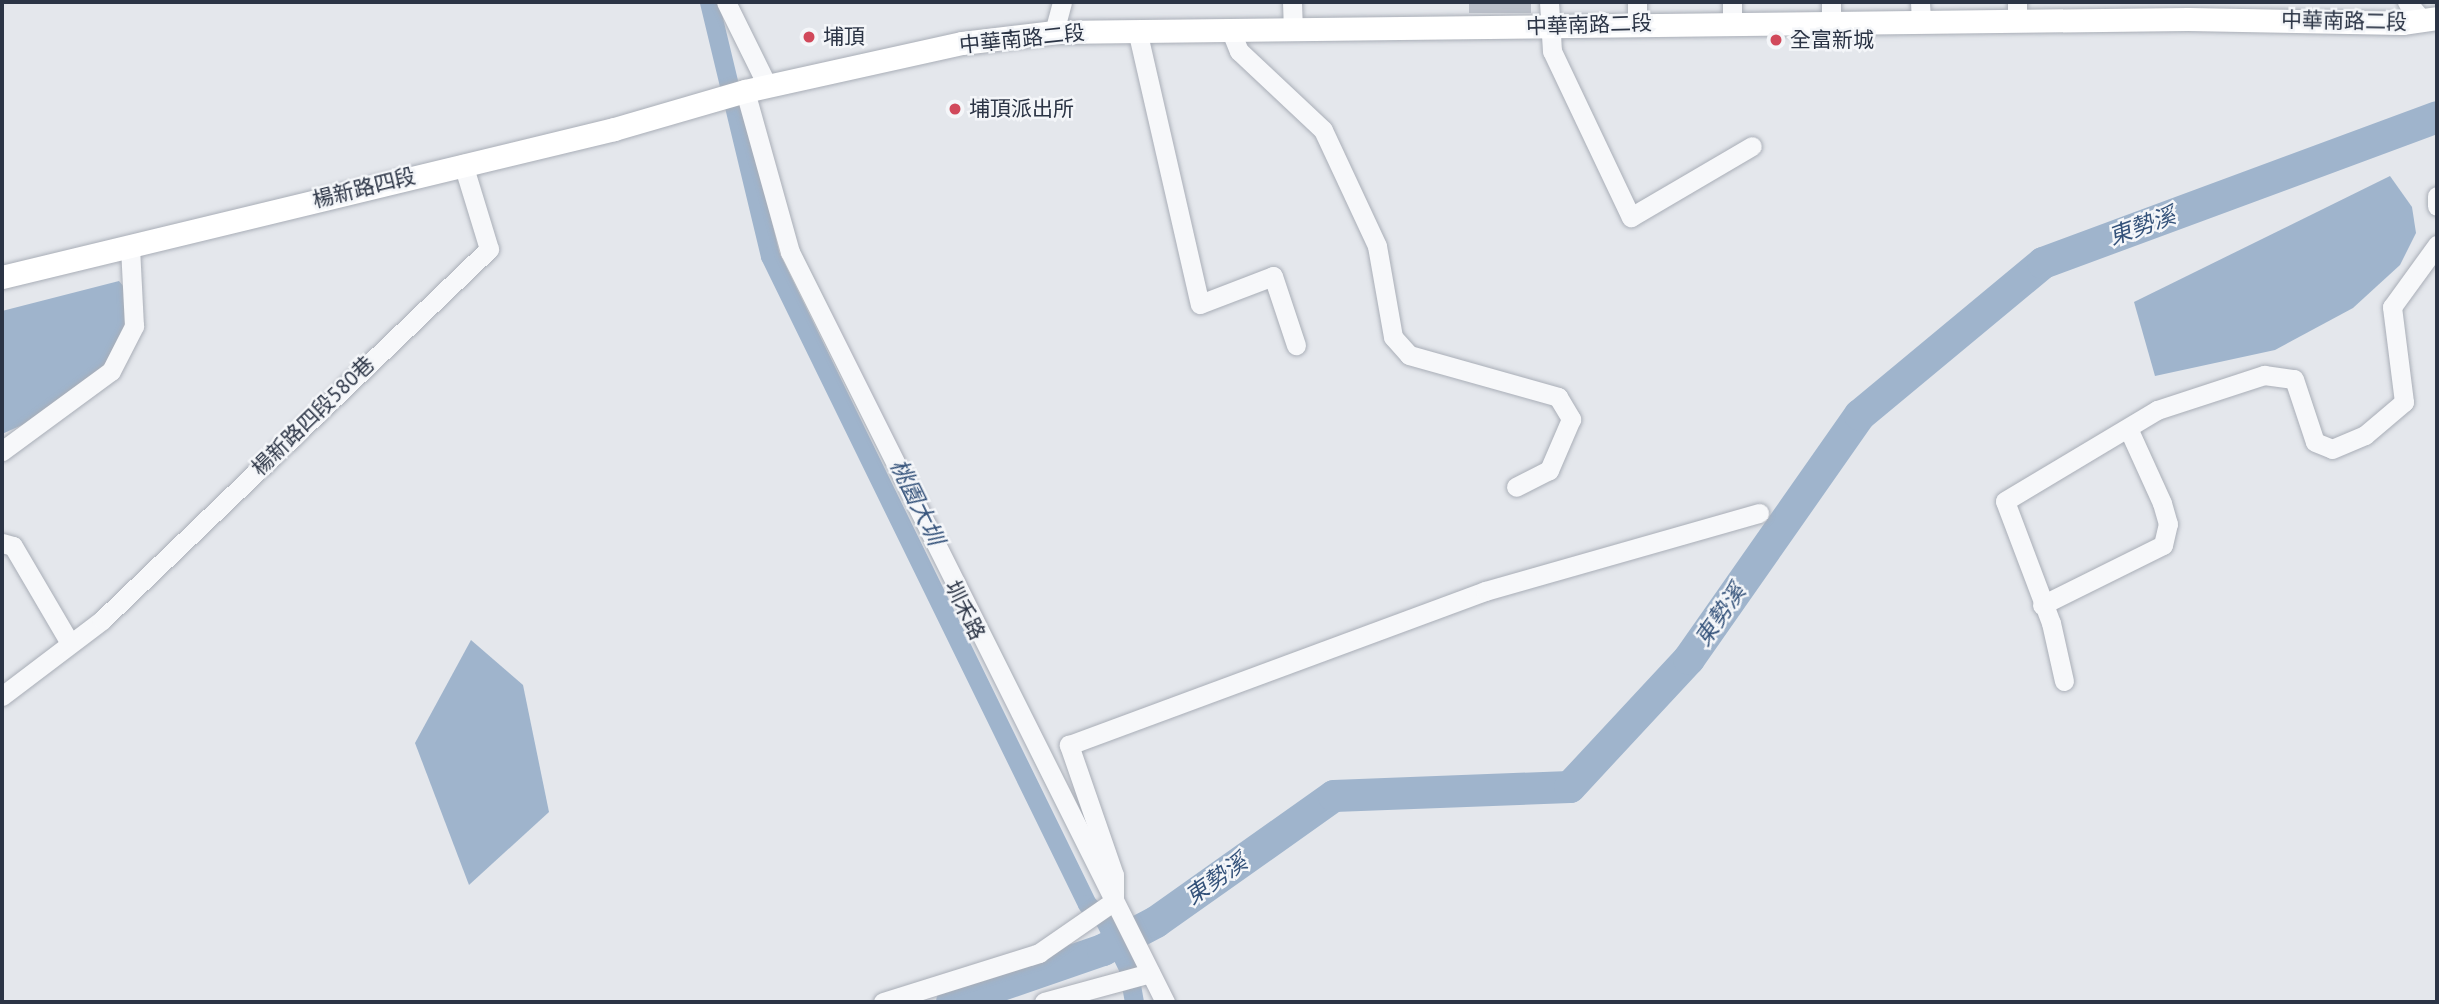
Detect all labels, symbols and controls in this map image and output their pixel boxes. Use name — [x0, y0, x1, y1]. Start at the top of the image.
street label: 中華南路二段 — [2281, 7, 2407, 35]
street label: 中華南路二段 — [1526, 10, 1652, 40]
street label: 中華南路二段 — [958, 20, 1086, 58]
place label: 埔頂 — [823, 24, 865, 50]
place label: 全富新城 — [1790, 27, 1874, 53]
marker: 埔頂 — [801, 29, 817, 45]
marker: 全富新城 — [1768, 32, 1784, 48]
place label: 埔頂派出所 — [969, 96, 1074, 122]
marker: 埔頂派出所 — [947, 101, 963, 117]
street label: 楊新路四段 — [310, 163, 418, 213]
water label: 東勢溪 — [2105, 201, 2179, 251]
street label: 楊新路四段580巷 — [247, 351, 379, 481]
water label: 桃園大圳 — [884, 455, 950, 549]
street label: 圳禾路 — [940, 576, 990, 644]
water label: 東勢溪 — [1689, 579, 1751, 651]
water label: 東勢溪 — [1180, 848, 1252, 910]

